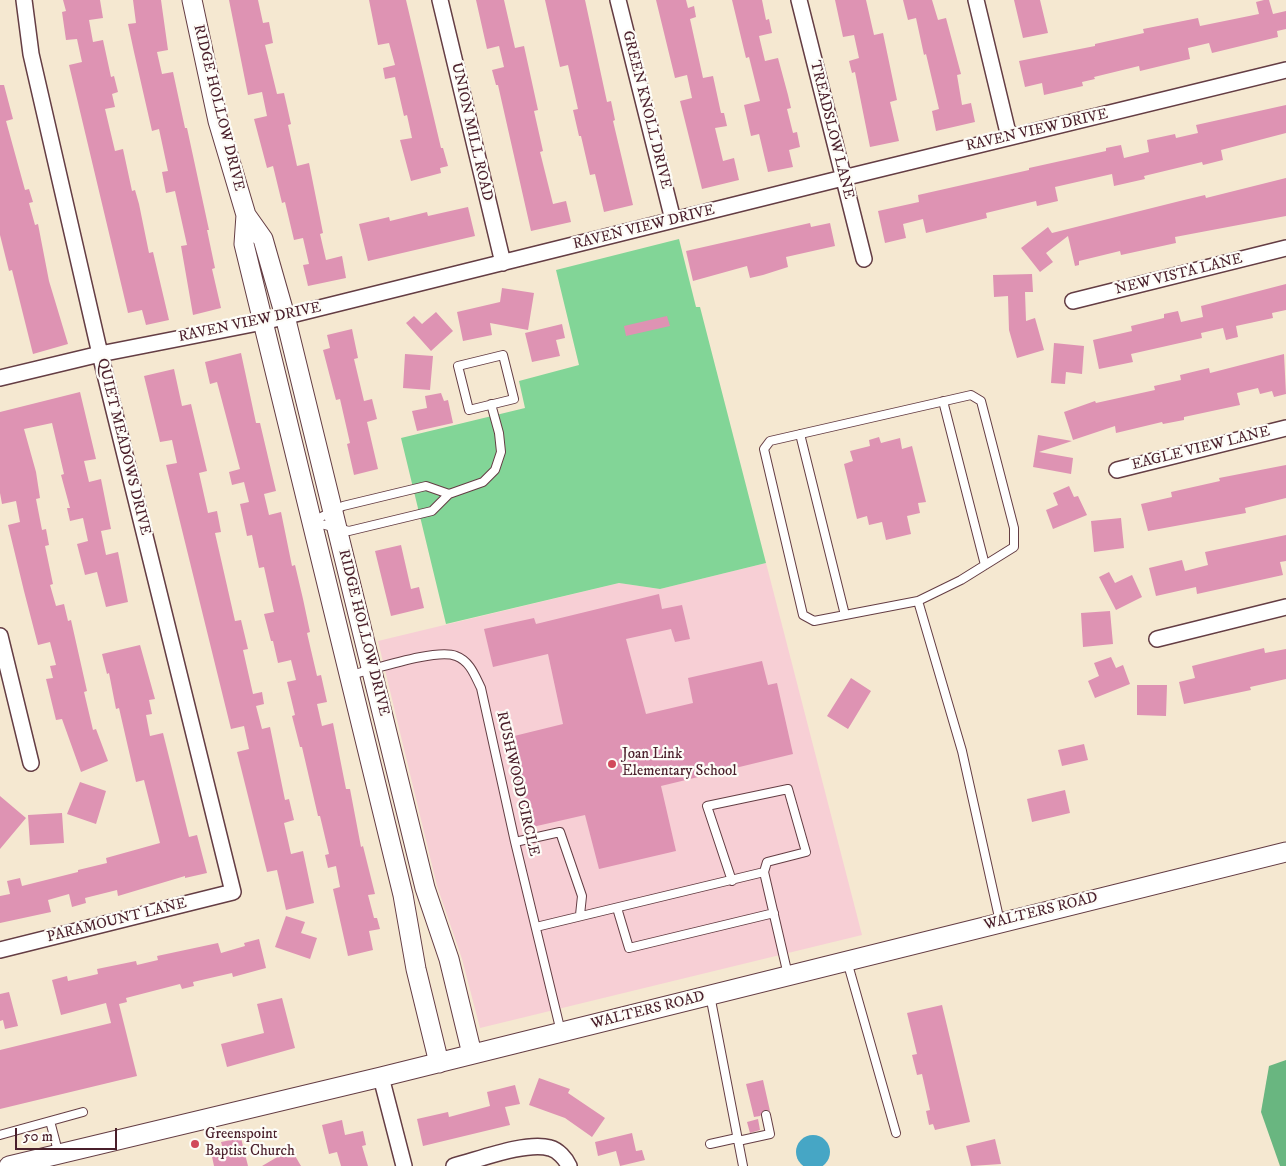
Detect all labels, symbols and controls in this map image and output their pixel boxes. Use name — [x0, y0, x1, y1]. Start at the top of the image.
street label: RIDGE HOLLOW DRIVE — [189, 23, 247, 193]
street label: GREEN KNOLL DRIVE — [618, 29, 674, 191]
street label: TREADSLOW LANE — [805, 59, 857, 201]
street label: UNION MILL ROAD — [446, 61, 496, 203]
street label: RAVEN VIEW DRIVE — [964, 106, 1110, 156]
street label: RAVEN VIEW DRIVE — [571, 202, 717, 254]
street label: NEW VISTA LANE — [1113, 250, 1245, 300]
street label: RAVEN VIEW DRIVE — [177, 299, 323, 347]
street label: QUIET MEADOWS DRIVE — [92, 357, 154, 537]
street label: EAGLE VIEW LANE — [1130, 423, 1272, 475]
street label: RIDGE HOLLOW DRIVE — [334, 548, 392, 718]
street label: RUSHWOOD CIRCLE — [492, 710, 542, 858]
place label: Joan Link Elementary School — [622, 746, 737, 781]
marker: Joan Link Elementary School — [606, 758, 618, 770]
street label: WALTERS ROAD — [982, 889, 1100, 935]
street label: PARAMOUNT LANE — [45, 895, 189, 947]
street label: WALTERS ROAD — [589, 988, 707, 1034]
scale bar — [18, 1118, 120, 1150]
place label: Greenspoint Baptist Church — [205, 1126, 295, 1161]
text: 50 m — [23, 1127, 53, 1146]
marker: Greenspoint Baptist Church — [189, 1138, 201, 1150]

